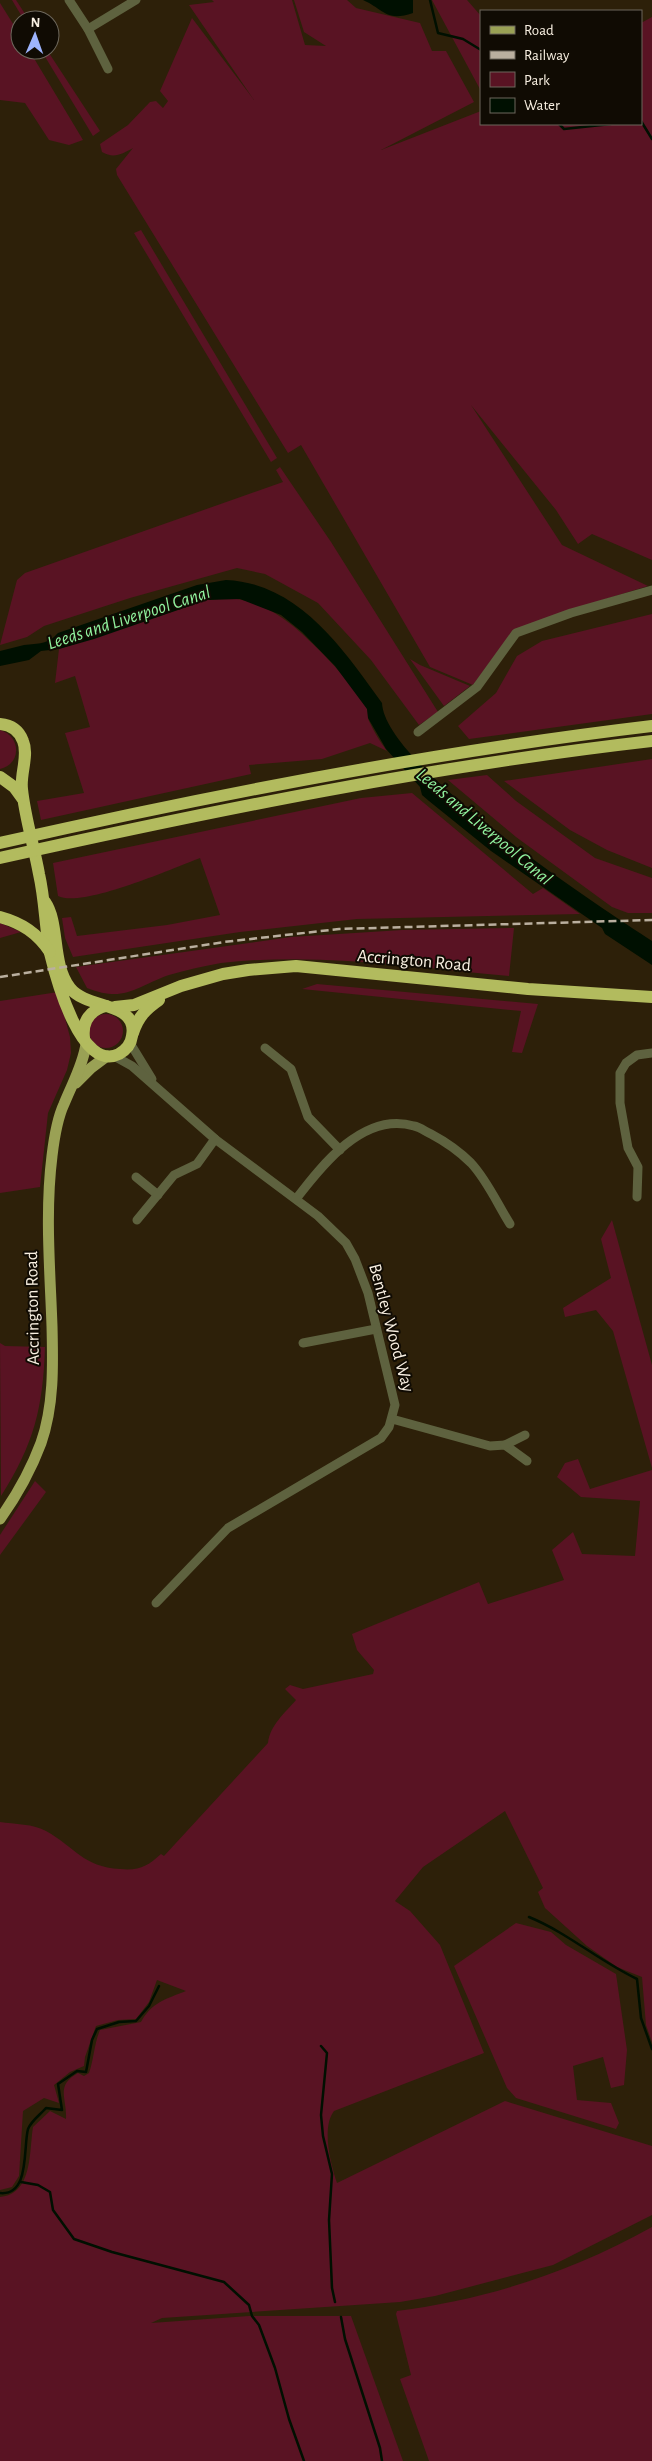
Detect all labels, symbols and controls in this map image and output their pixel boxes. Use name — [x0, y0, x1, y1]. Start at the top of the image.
north arrow — [10, 10, 60, 60]
legend — [480, 10, 642, 125]
text: N — [30, 16, 41, 30]
text: Road — [524, 23, 554, 38]
text: Railway — [524, 48, 570, 63]
text: Park — [524, 73, 550, 88]
text: Water — [524, 98, 560, 113]
water label: Leeds and Liverpool Canal — [45, 583, 213, 653]
water label: Leeds and Liverpool Canal — [413, 765, 556, 889]
street label: Accrington Road — [356, 947, 472, 975]
street label: Accrington Road — [23, 1251, 43, 1365]
street label: Bentley Wood Way — [365, 1262, 417, 1395]

